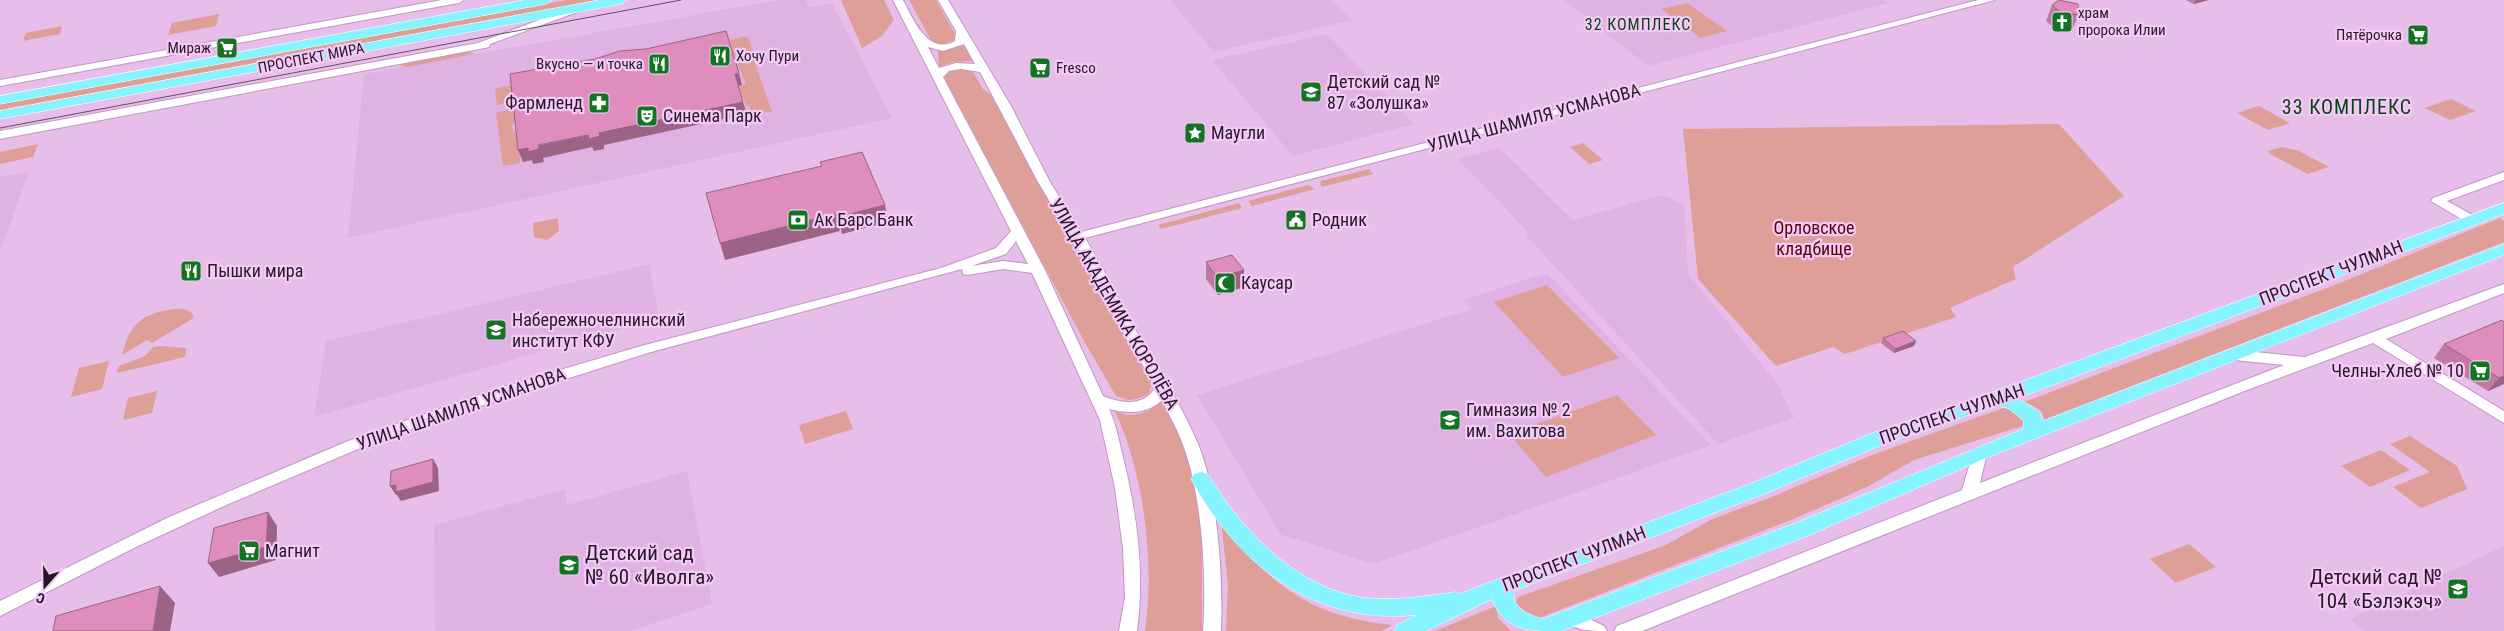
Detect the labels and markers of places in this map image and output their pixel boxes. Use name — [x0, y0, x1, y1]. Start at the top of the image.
place label: храм пророка Илии — [2078, 4, 2166, 39]
church icon: храм пророка Илии — [2050, 10, 2074, 34]
supermarket icon: Пятёрочка — [2406, 23, 2430, 47]
place label: Пятёрочка — [2336, 26, 2402, 44]
supermarket icon: Мираж — [215, 36, 239, 60]
place label: Мираж — [168, 39, 211, 57]
restaurant icon: Хочу Пури — [708, 44, 732, 68]
place label: Хочу Пури — [736, 47, 799, 65]
restaurant icon: Вкусно — и точка — [647, 52, 671, 76]
place label: Вкусно — и точка — [536, 55, 643, 73]
supermarket icon: Fresco — [1028, 56, 1052, 80]
place label: Fresco — [1056, 59, 1096, 77]
place label: Детский сад № 87 «Золушка» — [1327, 71, 1440, 113]
school or university icon: Детский сад № 87 «Золушка» — [1299, 80, 1323, 104]
pharmacy icon: Фармленд — [587, 91, 611, 115]
place label: Фармленд — [505, 92, 583, 113]
theatre icon: Синема Парк — [635, 104, 659, 128]
place label: Синема Парк — [663, 105, 762, 126]
place icon: Маугли — [1183, 121, 1207, 145]
place label: Маугли — [1211, 122, 1265, 143]
bank icon: Ак Барс Банк — [786, 208, 810, 232]
public building icon: Родник — [1284, 208, 1308, 232]
place label: Ак Барс Банк — [814, 209, 914, 230]
place label: Родник — [1312, 209, 1367, 230]
restaurant icon: Пышки мира — [179, 259, 203, 283]
place label: Пышки мира — [207, 260, 303, 281]
mosque icon: Каусар — [1213, 271, 1237, 295]
place label: Каусар — [1241, 272, 1293, 293]
place label: Набережночелнинский институт КФУ — [512, 309, 685, 351]
school or university icon: Набережночелнинский институт КФУ — [484, 318, 508, 342]
supermarket icon: Челны-Хлеб № 10 — [2468, 359, 2492, 383]
place label: Челны-Хлеб № 10 — [2331, 360, 2464, 381]
place label: Гимназия № 2 им. Вахитова — [1466, 399, 1571, 441]
school or university icon: Гимназия № 2 им. Вахитова — [1438, 408, 1462, 432]
supermarket icon: Магнит — [237, 539, 261, 563]
place label: Магнит — [265, 540, 320, 561]
place label: Детский сад № 60 «Иволга» — [585, 541, 714, 589]
school or university icon: Детский сад № 60 «Иволга» — [557, 553, 581, 577]
place label: Детский сад № 104 «Бэлэкэч» — [2310, 565, 2442, 613]
school or university icon: Детский сад № 104 «Бэлэкэч» — [2446, 577, 2470, 601]

